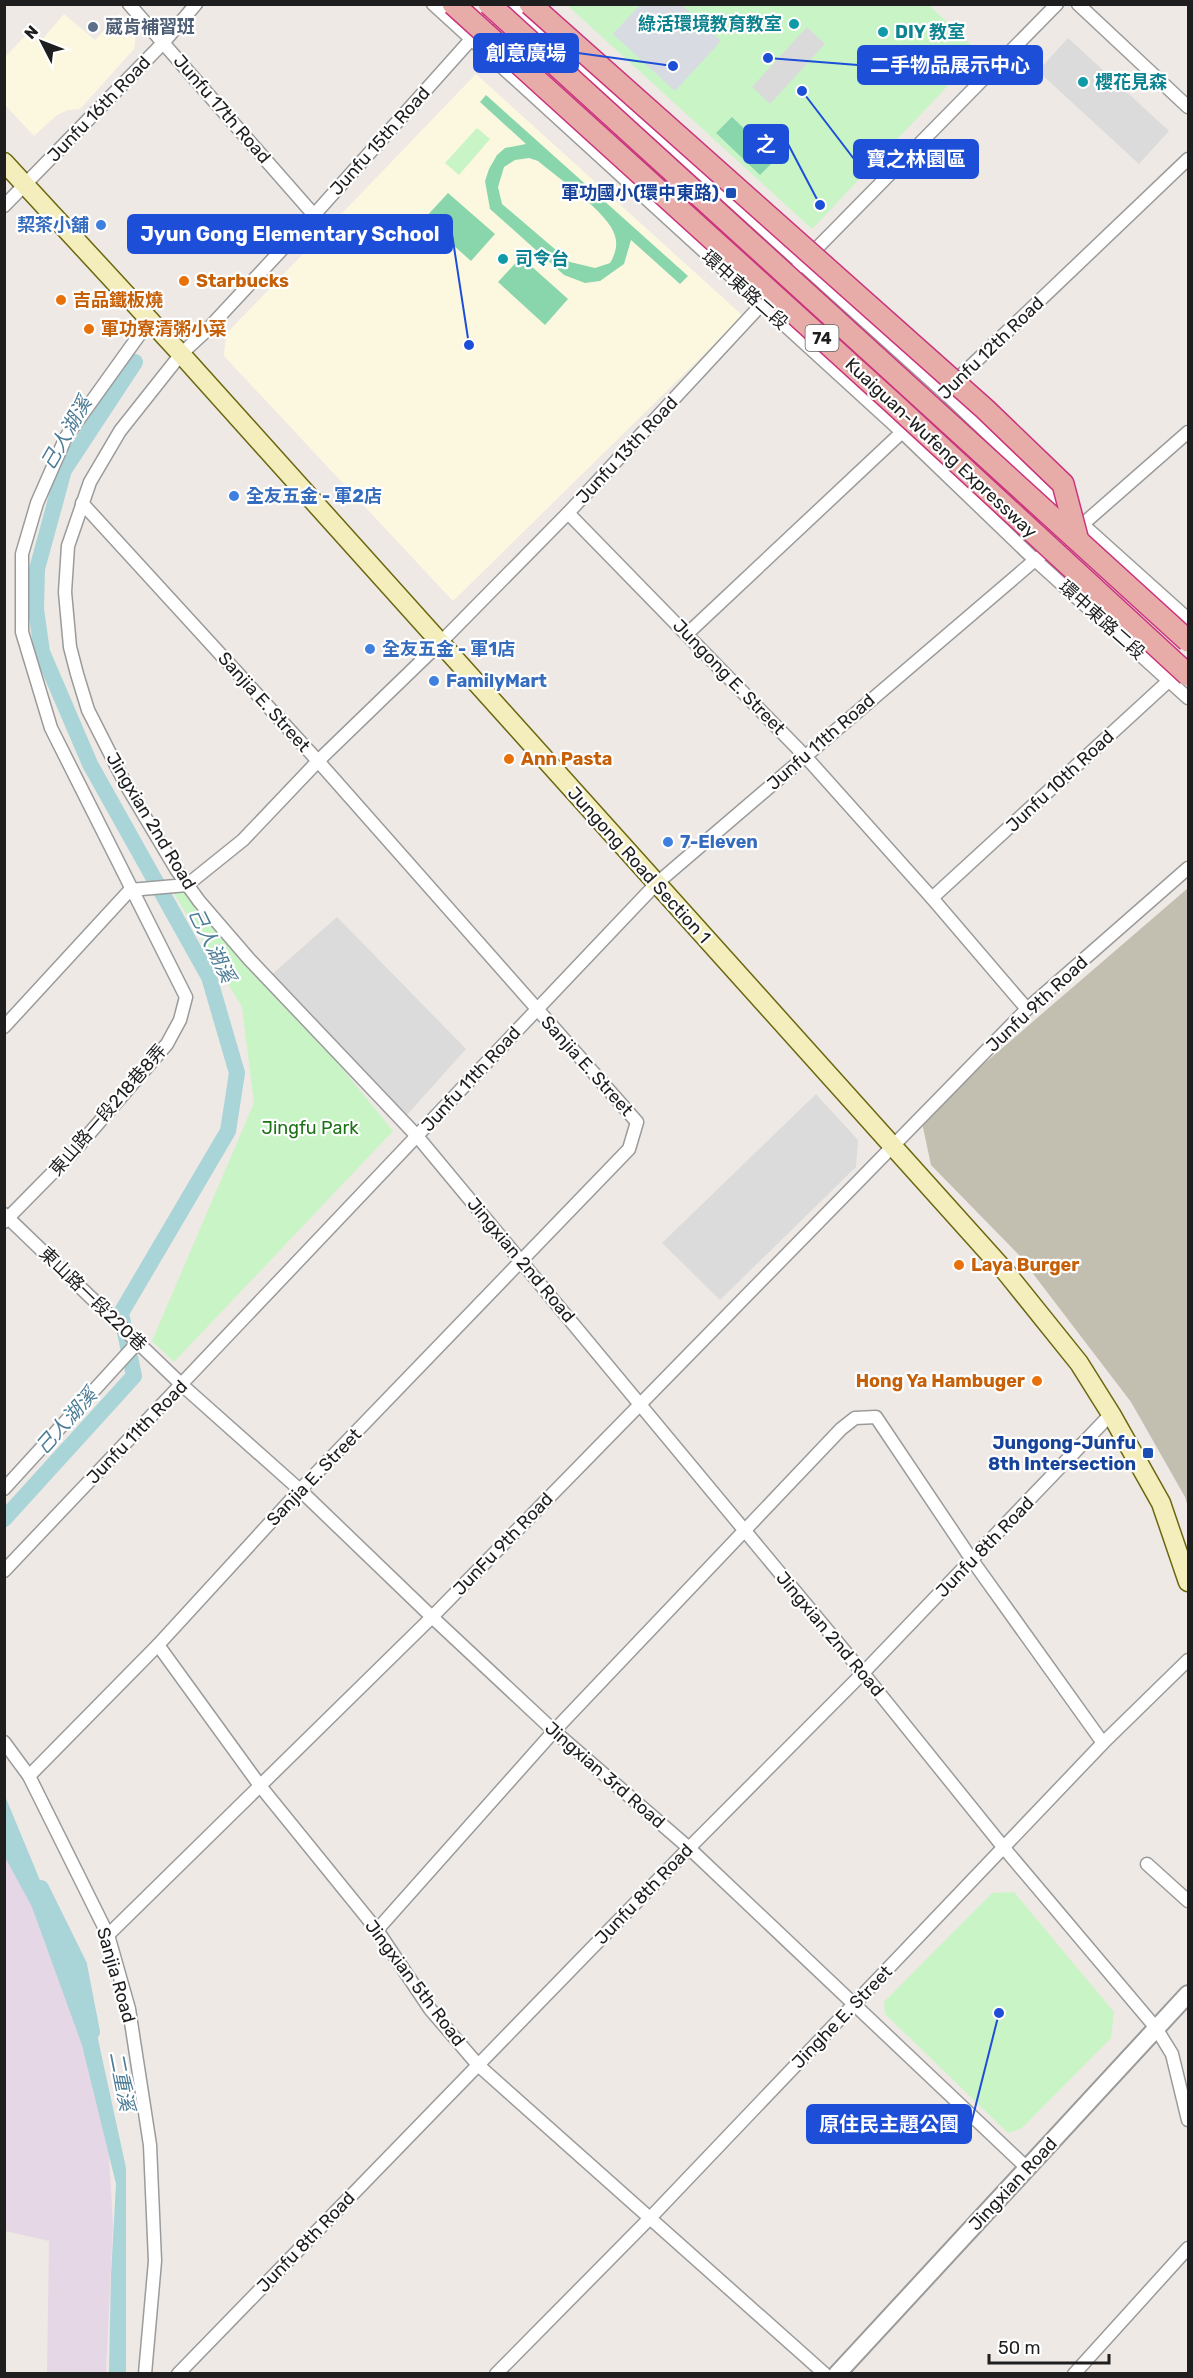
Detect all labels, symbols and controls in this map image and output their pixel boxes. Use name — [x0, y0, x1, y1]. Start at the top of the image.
north arrow — [12, 12, 72, 72]
place label: 綠活環境教育教室 — [638, 13, 782, 35]
place label: 葳肯補習班 — [105, 16, 195, 38]
marker: 綠活環境教育教室 — [787, 17, 801, 31]
marker: 葳肯補習班 — [86, 20, 100, 34]
place label: DIY 教室 — [895, 21, 965, 43]
text: N — [20, 22, 42, 43]
marker: DIY 教室 — [876, 25, 890, 39]
callout: 創意廣場 — [474, 34, 578, 72]
text: 創意廣場 — [486, 41, 566, 65]
callout: 二手物品展示中心 — [858, 46, 1042, 84]
street label: Junfu 17th Road — [169, 50, 275, 168]
street label: Junfu 16th Road — [43, 51, 155, 167]
text: 二手物品展示中心 — [870, 53, 1030, 77]
place label: 櫻花見森 — [1095, 71, 1167, 93]
marker: 櫻花見森 — [1076, 75, 1090, 89]
street label: Junfu 15th Road — [325, 82, 435, 200]
callout: 之 — [744, 125, 788, 163]
text: 之 — [756, 132, 776, 156]
callout: 寶之林園區 — [854, 140, 978, 178]
text: 寶之林園區 — [866, 147, 966, 171]
place label: 軍功國小(環中東路) — [561, 182, 719, 204]
marker: 軍功國小(環中東路) — [724, 186, 738, 200]
place label: 栔茶小舖 — [17, 214, 89, 236]
callout: Jyun Gong Elementary School — [128, 215, 452, 253]
marker: 栔茶小舖 — [94, 218, 108, 232]
text: Jyun Gong Elementary School — [140, 222, 440, 246]
street label: 環中東路二段 — [698, 246, 792, 334]
place label: 司令台 — [515, 248, 569, 270]
marker: 司令台 — [496, 252, 510, 266]
place label: Starbucks — [196, 270, 289, 292]
marker: Starbucks — [177, 274, 191, 288]
place label: 吉品鐵板燒 — [73, 289, 163, 311]
street label: Junfu 12th Road — [934, 292, 1048, 404]
marker: 吉品鐵板燒 — [54, 293, 68, 307]
place label: 軍功寮清粥小菜 — [101, 318, 227, 340]
marker: 軍功寮清粥小菜 — [82, 322, 96, 336]
road number: 74 — [806, 325, 838, 351]
street label: Kuaiguan-Wufeng Expressway — [840, 353, 1042, 543]
water label: 己人湖溪 — [36, 390, 98, 474]
street label: Junfu 13th Road — [572, 392, 682, 508]
place label: 全友五金 - 軍2店 — [246, 485, 382, 507]
marker: 全友五金 - 軍2店 — [227, 489, 241, 503]
street label: 環中東路二段 — [1055, 576, 1149, 664]
street label: Jungong E. Street — [668, 615, 790, 739]
place label: 全友五金 - 軍1店 — [382, 638, 515, 660]
marker: 全友五金 - 軍1店 — [363, 642, 377, 656]
street label: Sanjia E. Street — [213, 647, 315, 757]
place label: FamilyMart — [446, 670, 547, 692]
marker: FamilyMart — [427, 674, 441, 688]
street label: Junfu 11th Road — [763, 689, 879, 795]
street label: Junfu 10th Road — [1002, 725, 1118, 837]
street label: Jingxian 2nd Road — [101, 748, 201, 894]
place label: Ann Pasta — [521, 748, 612, 770]
marker: Ann Pasta — [502, 752, 516, 766]
street label: Jungong Road Section 1 — [563, 782, 715, 948]
place label: 7-Eleven — [680, 831, 758, 853]
marker: 7-Eleven — [661, 835, 675, 849]
water label: 己人湖溪 — [184, 904, 242, 989]
street label: Junfu 9th Road — [982, 951, 1092, 1057]
street label: Sanjia E. Street — [536, 1011, 638, 1121]
street label: Junfu 11th Road — [417, 1022, 525, 1136]
street label: 東山路一段218巷8弄 — [45, 1040, 171, 1180]
park label: Jingfu Park — [261, 1117, 359, 1139]
street label: Jingxian 2nd Road — [462, 1193, 580, 1327]
street label: 東山路一段220巷 — [35, 1242, 151, 1356]
place label: Laya Burger — [971, 1254, 1079, 1276]
marker: Laya Burger — [952, 1258, 966, 1272]
place label: Hong Ya Hambuger — [856, 1370, 1025, 1392]
marker: Hong Ya Hambuger — [1030, 1374, 1044, 1388]
street label: Junfu 11th Road — [82, 1376, 192, 1488]
water label: 己人湖溪 — [30, 1381, 104, 1459]
street label: Sanjia E. Street — [262, 1424, 366, 1530]
place label: Jungong-Junfu 8th Intersection — [988, 1432, 1136, 1475]
marker: Jungong-Junfu 8th Intersection — [1141, 1446, 1155, 1460]
street label: JunFu 9th Road — [448, 1488, 558, 1600]
street label: Junfu 8th Road — [931, 1492, 1039, 1602]
street label: Jingxian 2nd Road — [771, 1567, 889, 1701]
street label: Jingxian 3rd Road — [540, 1717, 670, 1833]
street label: Junfu 8th Road — [590, 1839, 698, 1949]
street label: Jingxian 5th Road — [360, 1915, 470, 2051]
street label: Sanjia Road — [92, 1925, 140, 2025]
street label: Jinghe E. Street — [787, 1961, 897, 2073]
water label: 二重溪 — [104, 2049, 140, 2116]
callout: 原住民主題公園 — [807, 2105, 971, 2143]
text: 原住民主題公園 — [819, 2112, 959, 2136]
street label: Jingxian Road — [964, 2133, 1062, 2235]
street label: Junfu 8th Road — [252, 2187, 360, 2297]
scale bar — [989, 2327, 1109, 2365]
text: 50 m — [998, 2337, 1041, 2359]

